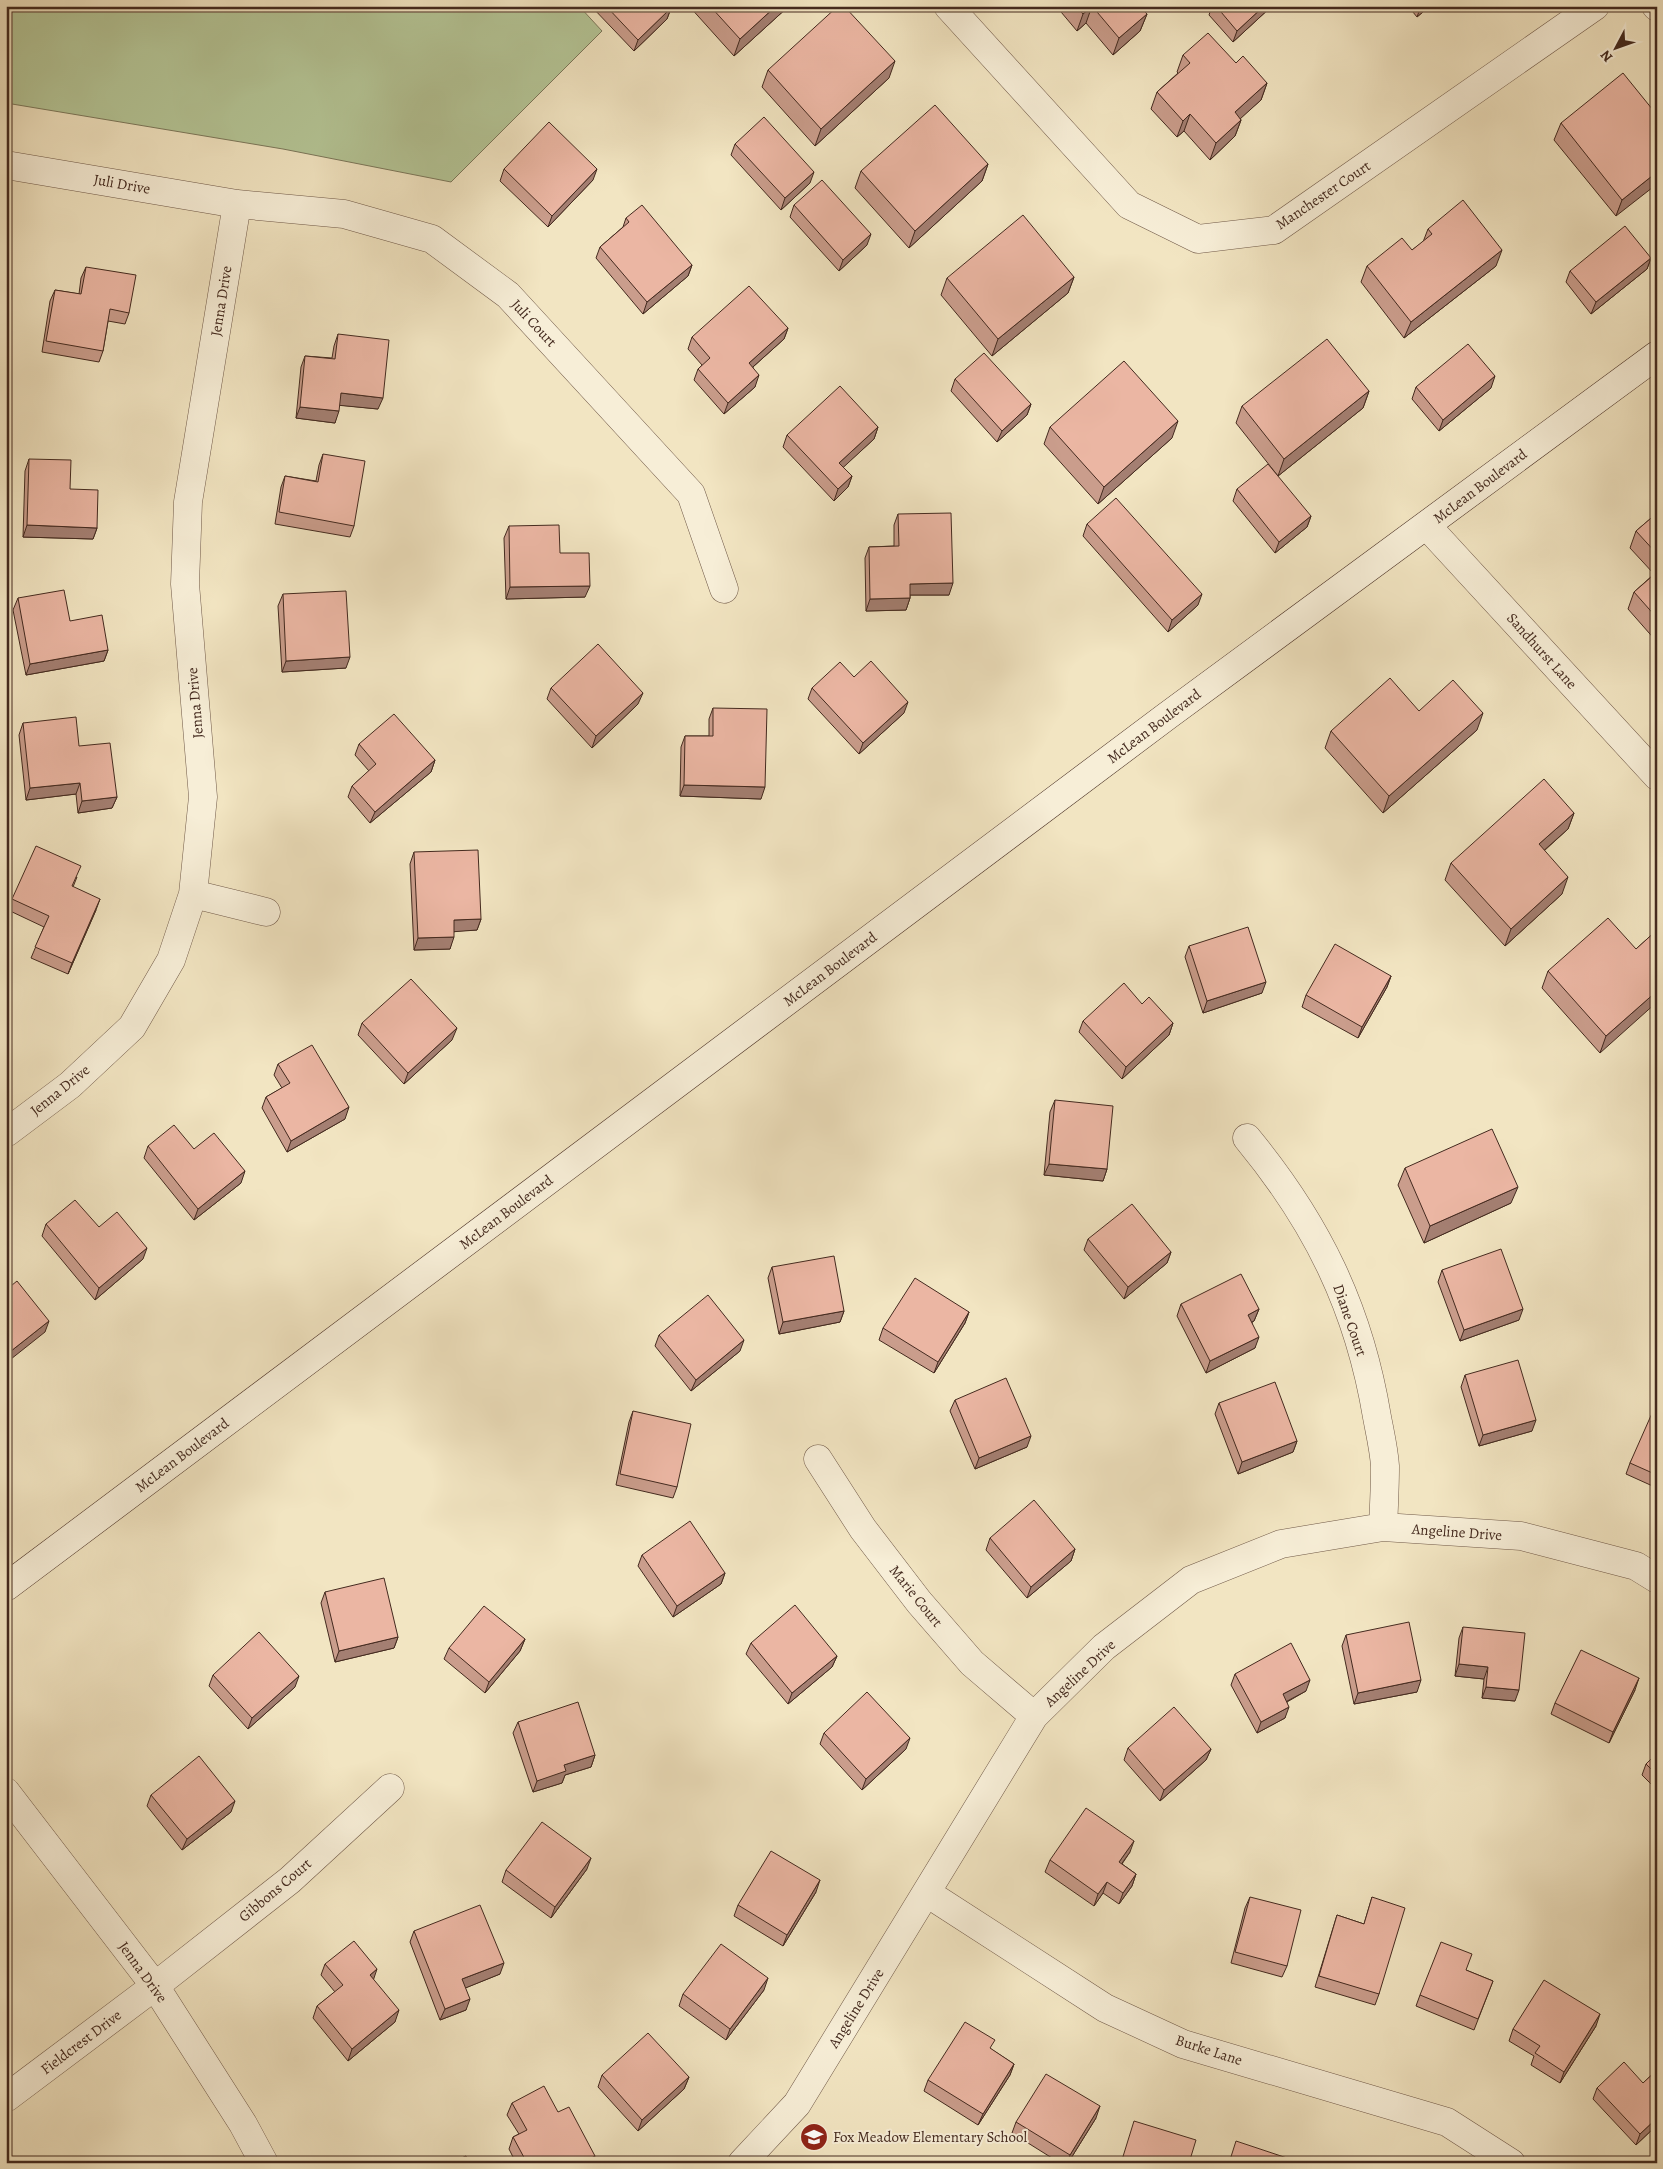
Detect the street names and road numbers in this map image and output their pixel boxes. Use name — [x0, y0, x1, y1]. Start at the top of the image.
street label: Manchester Court — [1272, 156, 1374, 234]
street label: Juli Drive — [92, 169, 152, 199]
street label: Jenna Drive — [206, 264, 236, 338]
street label: Juli Court — [507, 295, 561, 351]
street label: McLean Boulevard — [1429, 444, 1532, 528]
street label: Sandhurst Lane — [1502, 609, 1582, 694]
street label: Jenna Drive — [182, 666, 208, 739]
street label: McLean Boulevard — [1103, 684, 1206, 768]
street label: McLean Boulevard — [779, 927, 882, 1011]
street label: Jenna Drive — [26, 1060, 94, 1120]
street label: McLean Boulevard — [455, 1170, 558, 1254]
street label: Diane Court — [1328, 1281, 1372, 1359]
street label: McLean Boulevard — [131, 1413, 234, 1497]
street label: Angeline Drive — [1410, 1519, 1503, 1545]
street label: Marie Court — [885, 1561, 947, 1631]
street label: Angeline Drive — [1039, 1635, 1120, 1712]
street label: Gibbons Court — [234, 1854, 316, 1926]
street label: Jenna Drive — [114, 1937, 172, 2007]
street label: Angeline Drive — [823, 1964, 889, 2052]
street label: Fieldcrest Drive — [37, 2005, 126, 2079]
street label: Burke Lane — [1173, 2030, 1245, 2070]

